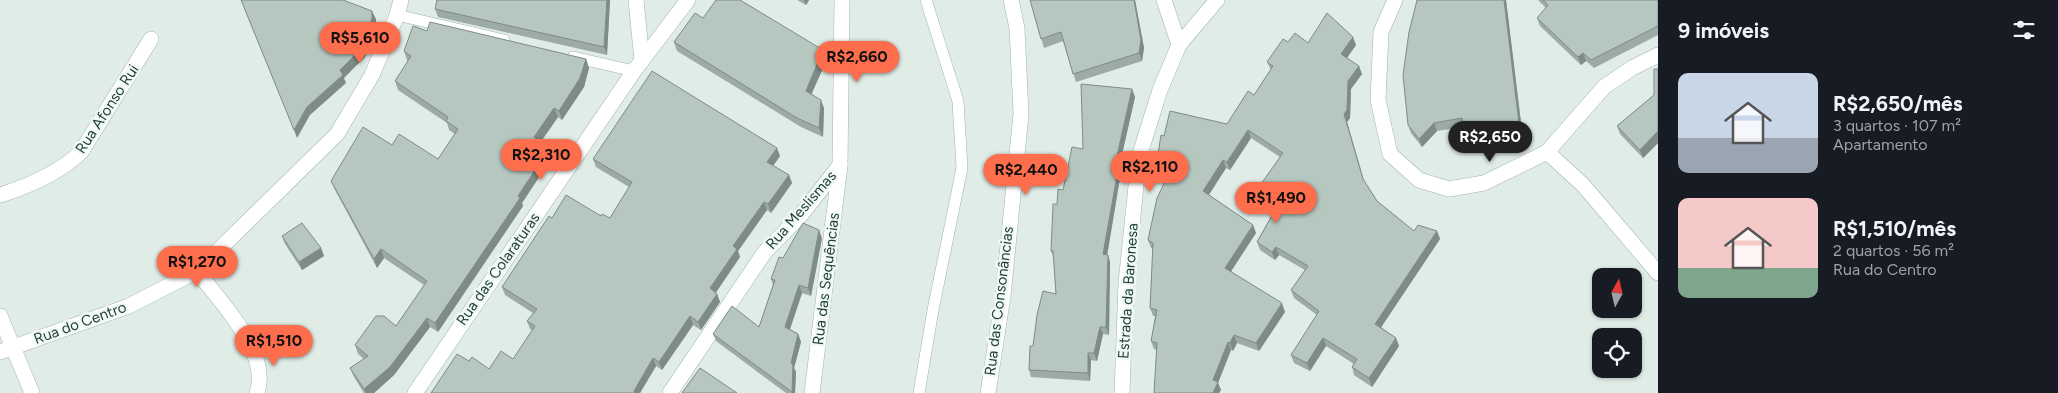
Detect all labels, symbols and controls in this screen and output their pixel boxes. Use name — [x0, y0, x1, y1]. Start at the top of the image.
icon: filters — [2010, 16, 2038, 44]
text: 9 imóveis — [1678, 18, 1769, 43]
pin: R$5,610 — [314, 22, 406, 64]
text: R$5,610 — [331, 28, 390, 47]
pin: R$2,660 — [811, 41, 903, 83]
text: R$2,660 — [826, 47, 888, 66]
street label: Rua Afonso Rui — [72, 61, 142, 157]
text: R$2,650/mês — [1833, 91, 1963, 116]
icon: home — [1718, 93, 1778, 153]
text: 3 quartos · 107 m² — [1833, 116, 1961, 135]
pin: R$2,650 — [1444, 120, 1536, 163]
text: R$2,650 — [1459, 127, 1521, 146]
text: Apartamento — [1833, 135, 1928, 154]
pin: R$2,310 — [495, 138, 587, 181]
text: R$2,310 — [512, 145, 570, 164]
pin: R$2,110 — [1104, 150, 1196, 193]
pin: R$2,440 — [980, 154, 1072, 196]
text: R$2,110 — [1122, 157, 1178, 176]
text: R$2,440 — [994, 160, 1058, 179]
street label: Rua Meslismas — [762, 167, 840, 253]
pin: R$1,490 — [1230, 182, 1322, 224]
text: R$1,490 — [1246, 188, 1306, 207]
street label: Rua das Colaraturas — [452, 209, 544, 329]
street label: Rua das Sequências — [809, 212, 843, 346]
text: R$1,510/mês — [1833, 216, 1956, 241]
icon: home — [1718, 218, 1778, 278]
street label: Estrada da Baronesa — [1114, 222, 1142, 360]
street label: Rua das Consonâncias — [981, 225, 1017, 377]
text: 2 quartos · 56 m² — [1833, 241, 1954, 260]
pin: R$1,270 — [151, 246, 243, 288]
text: R$1,270 — [168, 252, 226, 271]
text: Rua do Centro — [1833, 260, 1937, 279]
north arrow — [1592, 268, 1642, 318]
map controls — [1592, 268, 1642, 378]
street label: Rua do Centro — [31, 298, 129, 348]
pin: R$1,510 — [228, 324, 320, 367]
button: locate — [1592, 328, 1642, 378]
text: R$1,510 — [246, 331, 302, 350]

